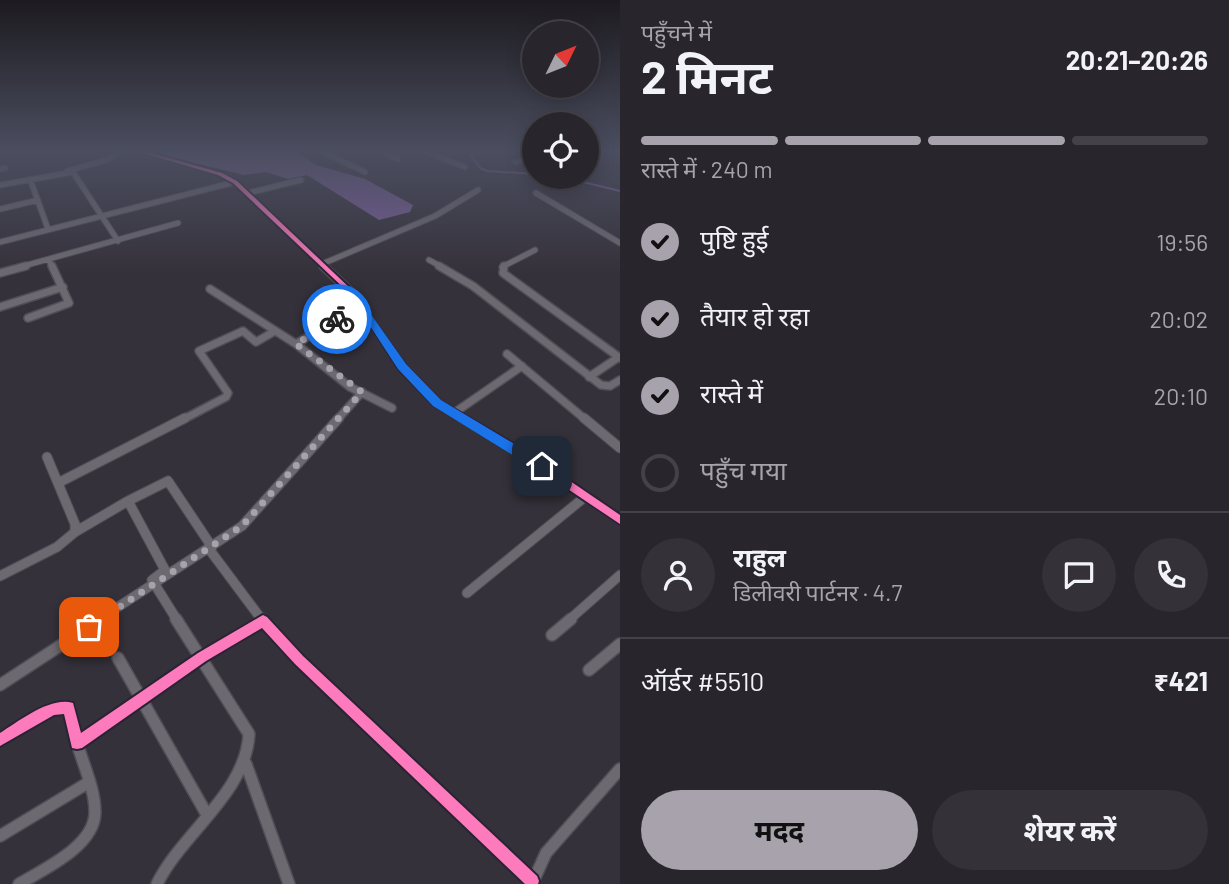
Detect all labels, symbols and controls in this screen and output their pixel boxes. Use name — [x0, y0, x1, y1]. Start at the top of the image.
text: पहुँचने में — [641, 18, 712, 46]
north arrow — [522, 21, 598, 98]
map controls — [522, 21, 599, 189]
text: 20:21–20:26 — [1066, 44, 1208, 75]
text: 2 मिनट — [641, 48, 773, 103]
button: locate — [522, 112, 599, 189]
text: रास्ते में · 240 m — [641, 155, 772, 183]
icon: check — [641, 223, 679, 261]
text: पुष्टि हुई — [700, 223, 768, 254]
text: 19:56 — [1157, 228, 1208, 256]
courier — [302, 284, 372, 354]
icon: bike — [318, 300, 356, 338]
icon: check — [641, 300, 679, 338]
text: तैयार हो रहा — [700, 300, 809, 331]
text: 20:02 — [1150, 305, 1208, 333]
icon: check — [641, 377, 679, 415]
text: रास्ते में — [700, 377, 763, 408]
text: 20:10 — [1154, 382, 1208, 410]
pin — [512, 436, 572, 496]
icon: home — [523, 447, 561, 485]
text: पहुँच गया — [700, 454, 787, 485]
button: person — [641, 538, 715, 612]
button: chat — [1042, 538, 1116, 612]
button: phone — [1134, 538, 1208, 612]
text: राहुल — [733, 541, 786, 572]
text: डिलीवरी पार्टनर · 4.7 — [733, 578, 902, 606]
pin — [59, 597, 119, 657]
icon: bag — [70, 608, 108, 646]
text: ऑर्डर #5510 — [641, 665, 764, 696]
text: ₹421 — [1154, 665, 1208, 696]
button: मदद — [641, 790, 918, 870]
button: शेयर करें — [932, 790, 1208, 870]

